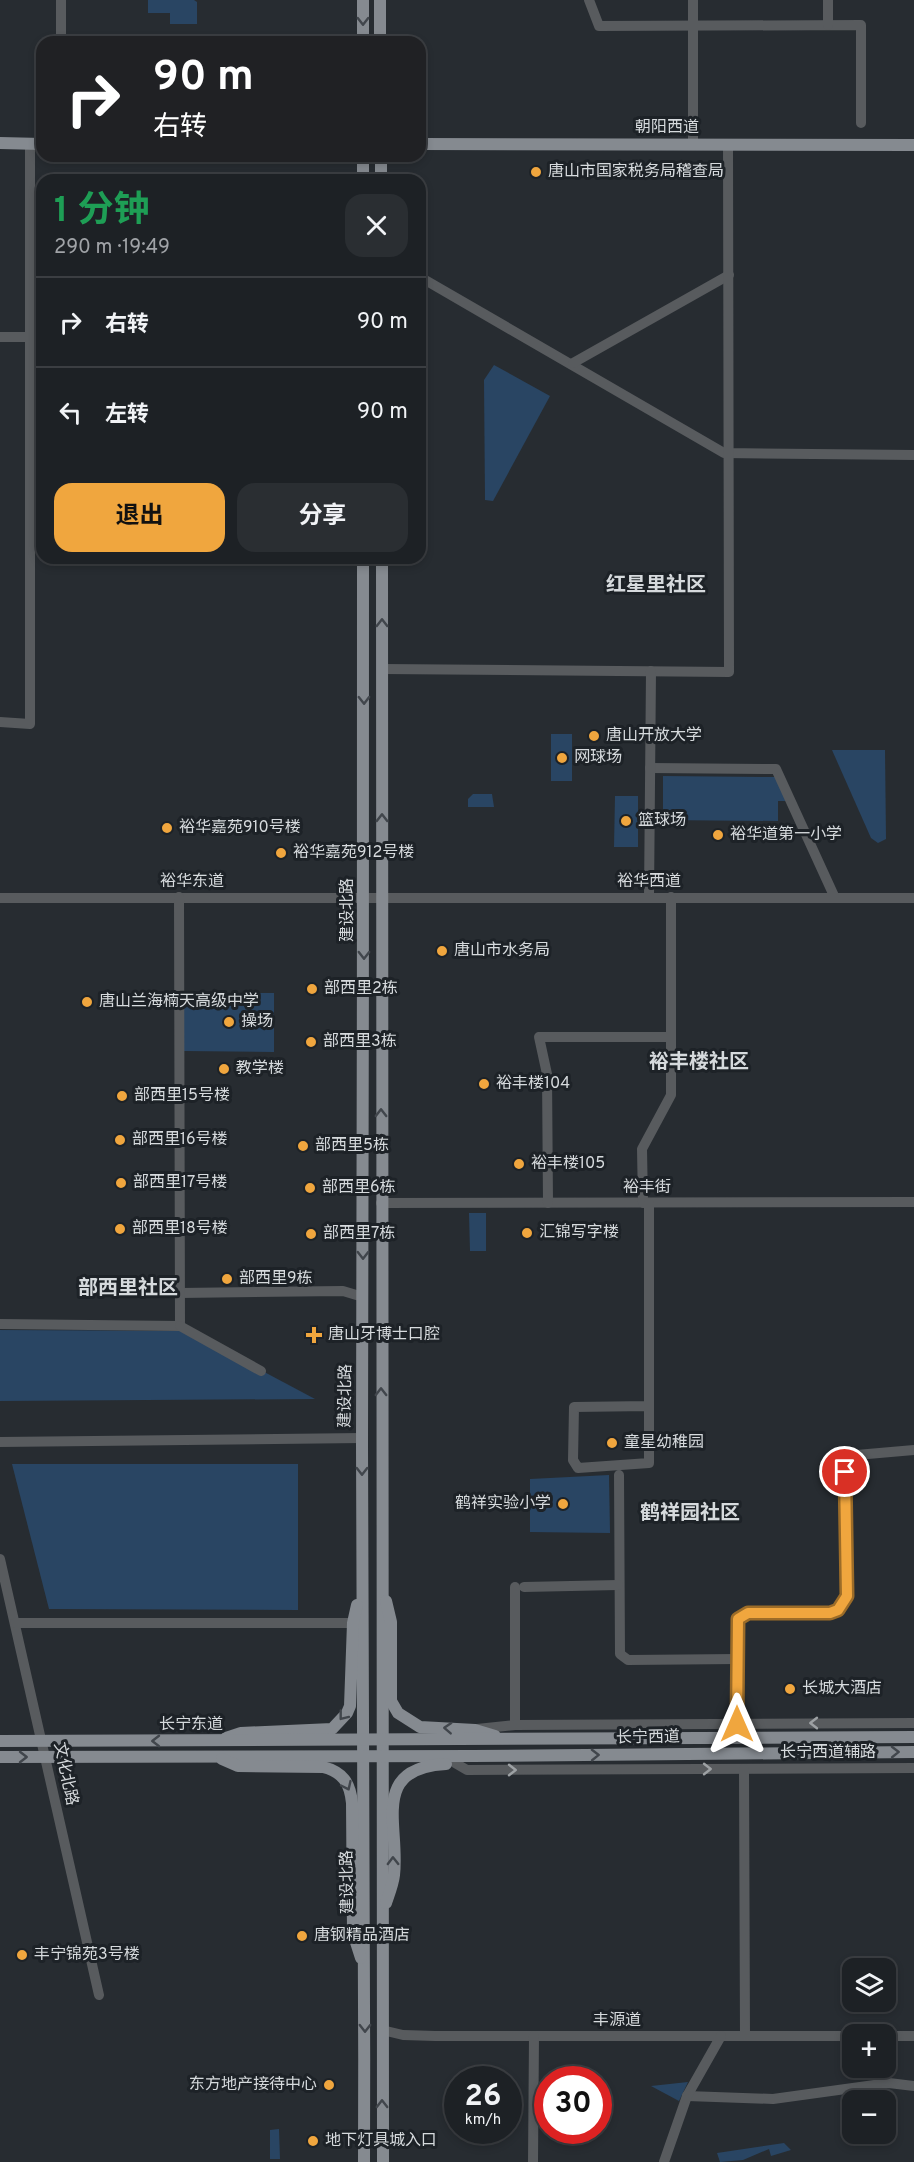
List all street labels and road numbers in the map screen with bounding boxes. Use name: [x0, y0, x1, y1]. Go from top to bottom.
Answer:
street label: 朝阳西道: [635, 118, 699, 138]
street label: 裕华东道: [160, 872, 224, 892]
street label: 裕华西道: [617, 872, 681, 892]
street label: 建设北路: [338, 878, 358, 942]
street label: 裕丰街: [623, 1178, 671, 1198]
street label: 建设北路: [335, 1364, 357, 1428]
street label: 长宁东道: [159, 1715, 223, 1735]
street label: 长宁西道: [616, 1727, 680, 1749]
street label: 文化北路: [49, 1741, 81, 1807]
street label: 长宁西道辅路: [780, 1743, 876, 1763]
street label: 建设北路: [337, 1850, 359, 1914]
street label: 丰源道: [593, 2011, 641, 2031]

